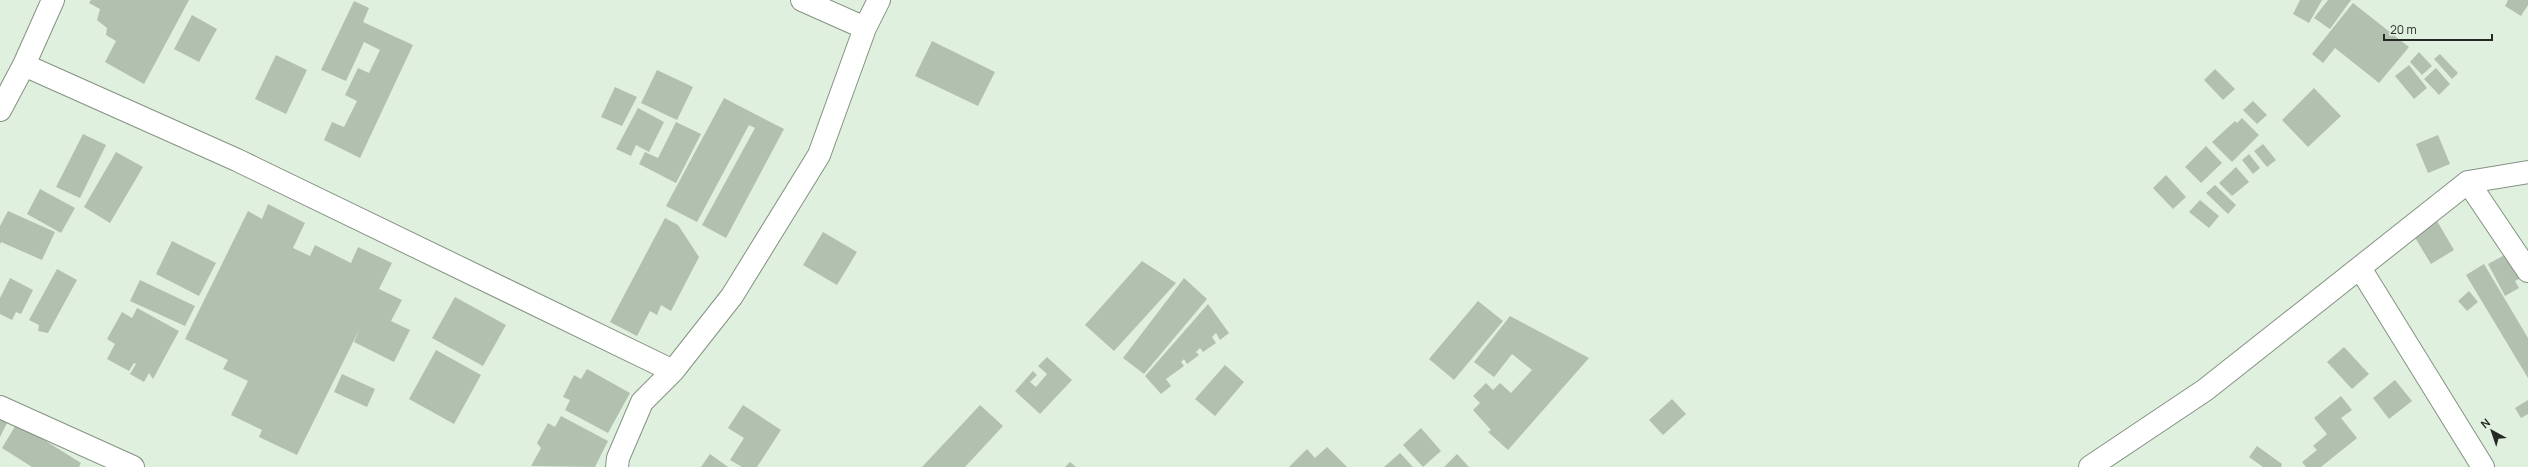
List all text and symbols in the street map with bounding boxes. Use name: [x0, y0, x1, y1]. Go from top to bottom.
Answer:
scale bar: [2384, 16, 2492, 42]
text: 20 m: [2390, 21, 2417, 38]
north arrow: [2472, 411, 2512, 451]
text: N: [2477, 415, 2493, 431]

